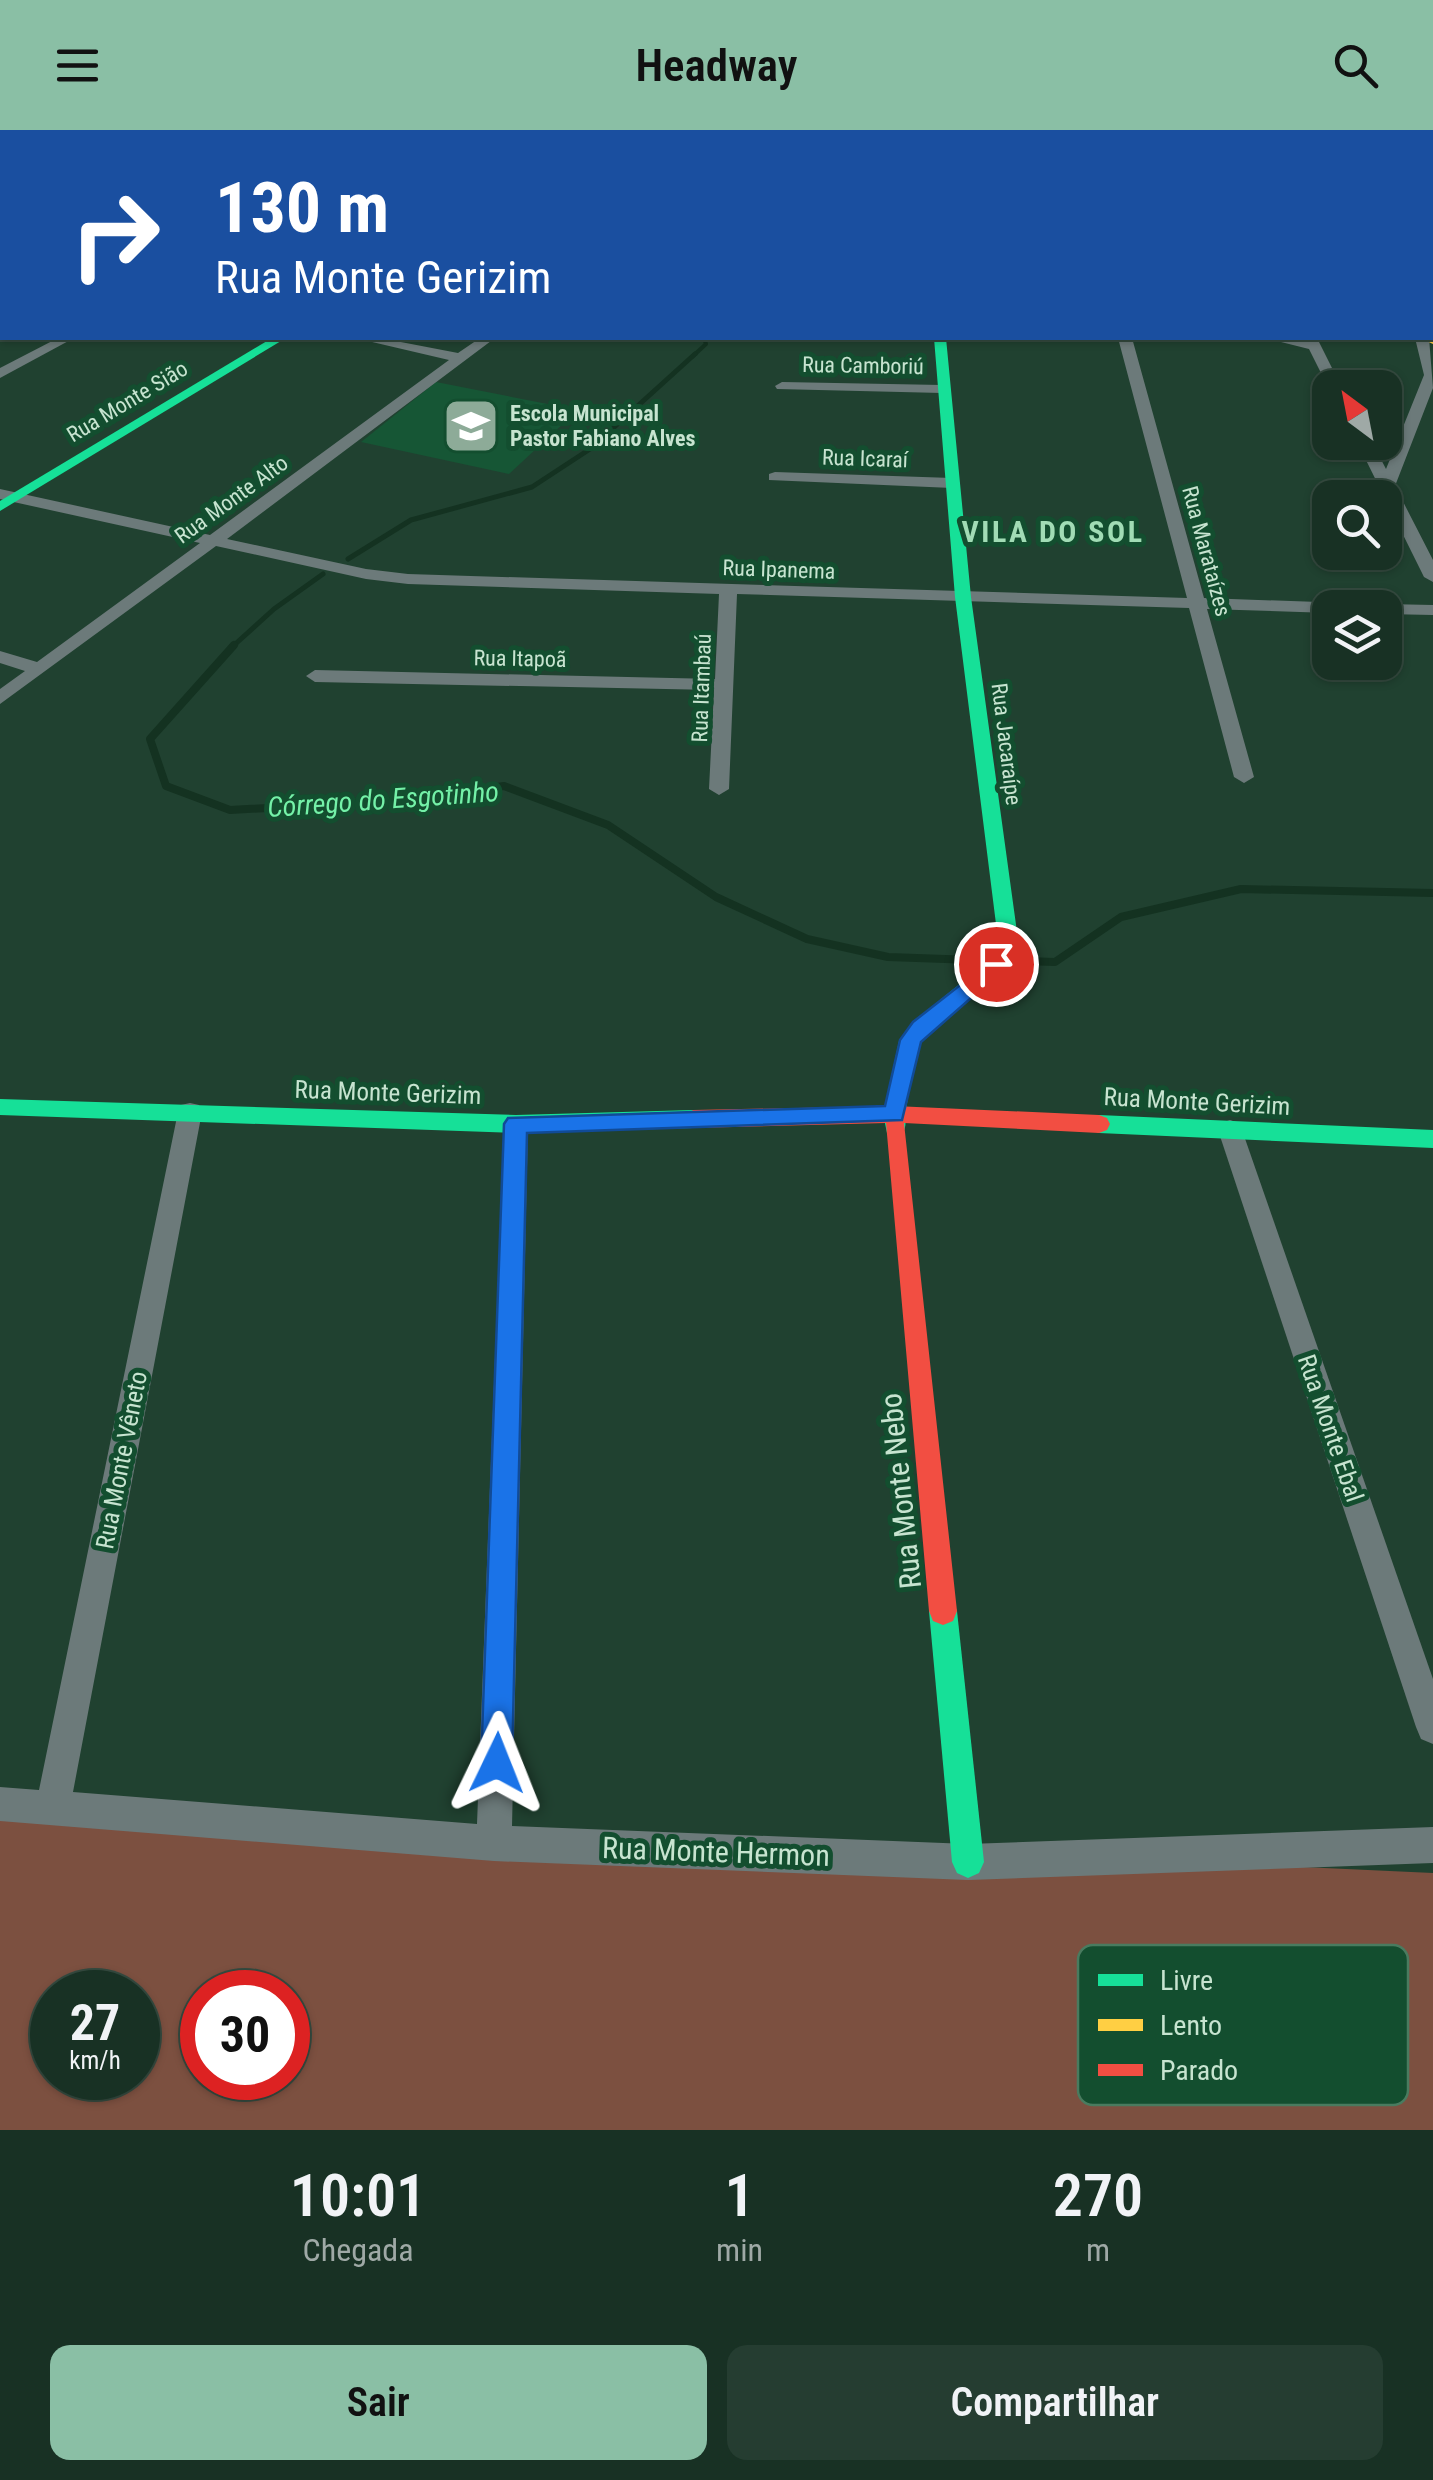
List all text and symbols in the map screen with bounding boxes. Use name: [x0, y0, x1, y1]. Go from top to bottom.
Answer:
icon: menu: [50, 38, 105, 93]
icon: search: [1328, 38, 1383, 93]
text: Headway: [635, 39, 798, 92]
text: 130 m: [215, 167, 389, 249]
icon: right: [50, 170, 180, 300]
text: Rua Monte Gerizim: [215, 251, 551, 304]
street label: Rua Camboriú: [802, 352, 924, 379]
street label: Rua Monte Sião: [62, 356, 192, 447]
north arrow: [1312, 370, 1402, 460]
map controls: [1312, 370, 1402, 680]
school or university icon: Escola Municipal Pastor Fabiano Alves: [441, 396, 501, 456]
place label: Escola Municipal Pastor Fabiano Alves: [510, 401, 696, 451]
street label: Rua Icaraí: [822, 445, 909, 473]
street label: Rua Monte Alto: [170, 450, 293, 549]
button: search: [1312, 480, 1402, 570]
street label: Rua Marataízes: [1177, 483, 1236, 619]
district label: VILA DO SOL: [961, 514, 1145, 549]
street label: Rua Ipanema: [722, 555, 836, 584]
button: layers: [1312, 590, 1402, 680]
street label: Rua Itambaú: [687, 633, 716, 743]
street label: Rua Itapoã: [473, 645, 567, 672]
street label: Rua Jacaraípe: [987, 682, 1026, 807]
water label: Córrego do Esgotinho: [266, 775, 500, 824]
pin: [954, 922, 1039, 1007]
icon: arrive: [969, 937, 1024, 992]
street label: Rua Monte Gerizim: [294, 1075, 482, 1110]
street label: Rua Monte Gerizim: [1103, 1082, 1291, 1121]
street label: Rua Monte Ebal: [1292, 1351, 1369, 1506]
street label: Rua Monte Vêneto: [90, 1369, 153, 1551]
street label: Rua Monte Nebo: [873, 1392, 928, 1590]
position arrow: [445, 1711, 549, 1815]
street label: Rua Monte Hermon: [602, 1830, 830, 1873]
legend: [1078, 1945, 1408, 2105]
text: Livre: [1160, 1964, 1213, 1997]
speed limit sign: 30: [180, 1970, 310, 2100]
text: 27: [70, 1994, 120, 2052]
text: Lento: [1160, 2009, 1222, 2042]
text: km/h: [69, 2046, 121, 2075]
text: Parado: [1160, 2054, 1238, 2087]
text: 10:01: [290, 2160, 426, 2231]
text: 1: [724, 2160, 755, 2231]
text: 270: [1053, 2160, 1143, 2231]
text: Chegada: [303, 2231, 413, 2269]
text: min: [716, 2231, 763, 2269]
text: m: [1086, 2231, 1110, 2269]
button: Sair: [50, 2345, 707, 2460]
button: Compartilhar: [727, 2345, 1383, 2460]

